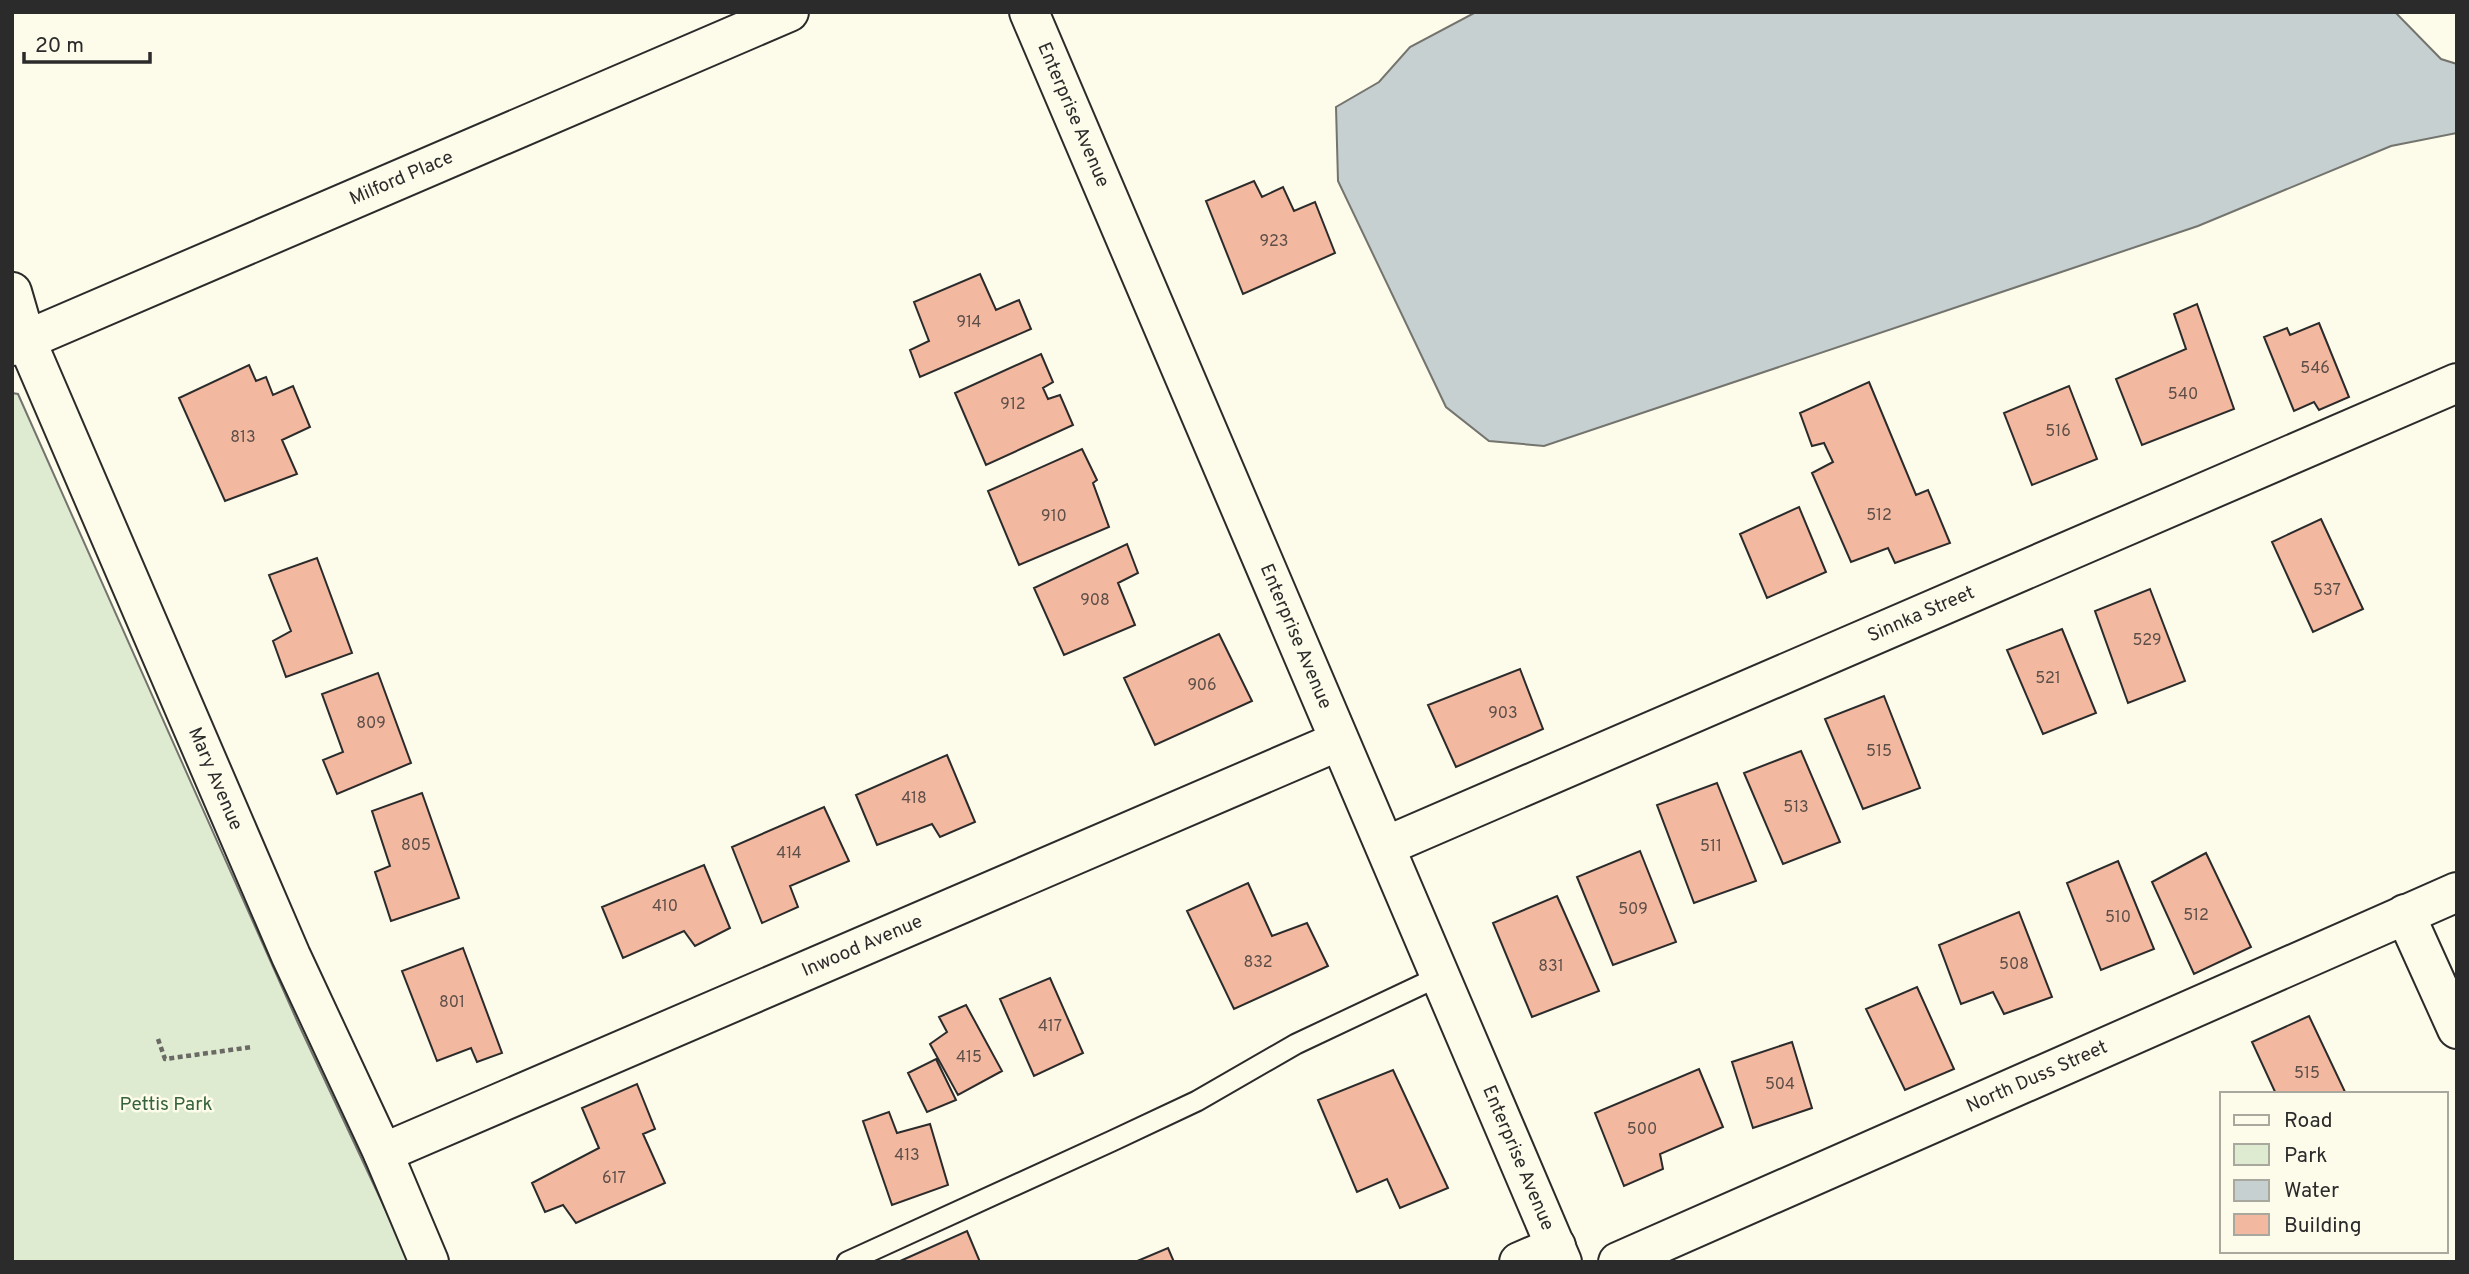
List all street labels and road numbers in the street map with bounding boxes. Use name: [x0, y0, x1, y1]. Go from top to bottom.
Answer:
street label: Enterprise Avenue: [1031, 39, 1114, 191]
street label: Milford Place: [346, 146, 457, 211]
street label: Enterprise Avenue: [1254, 560, 1337, 713]
street label: Sinnka Street: [1864, 581, 1978, 648]
street label: Mary Avenue: [182, 724, 248, 834]
street label: Inwood Avenue: [798, 910, 926, 983]
street label: North Duss Street: [1963, 1036, 2111, 1119]
street label: Enterprise Avenue: [1476, 1082, 1559, 1234]

